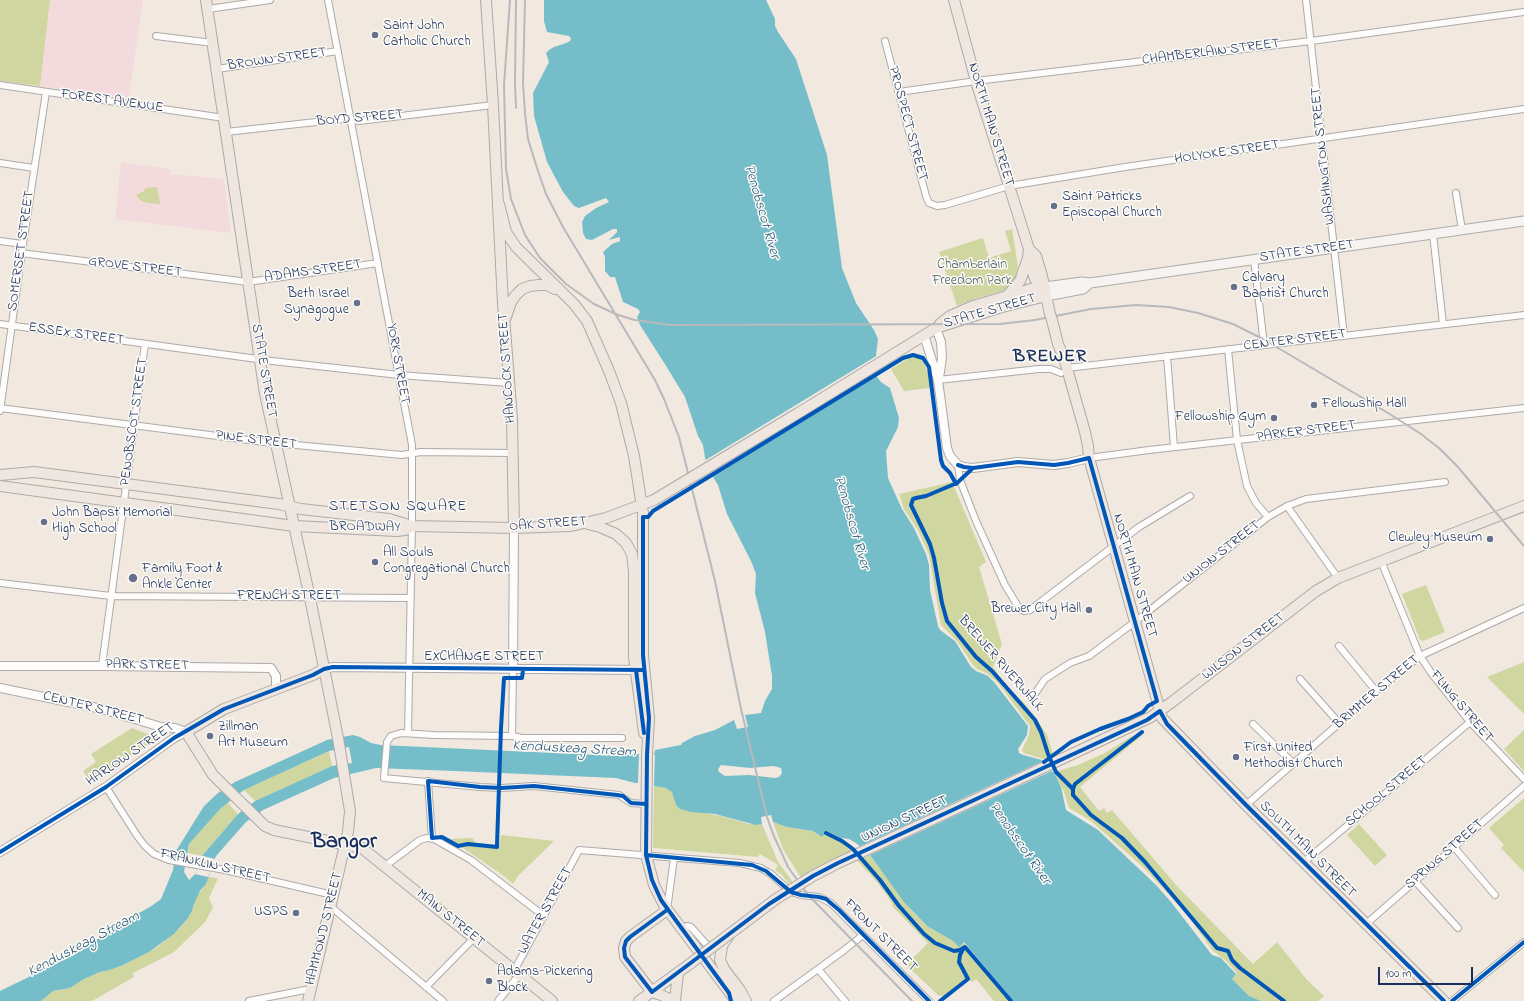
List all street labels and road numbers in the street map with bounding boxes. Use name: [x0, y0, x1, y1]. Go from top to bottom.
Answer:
street label: CHAMBERLAIN STREET: [1141, 36, 1281, 70]
street label: BROWN STREET: [226, 45, 328, 75]
street label: NORTH MAIN STREET: [963, 61, 1017, 189]
street label: PROSPECT STREET: [884, 65, 930, 183]
street label: FOREST AVENUE: [60, 86, 164, 118]
street label: WASHINGTON STREET: [1308, 86, 1340, 226]
street label: BOYD STREET: [316, 107, 404, 131]
street label: HOLYOKE STREET: [1174, 137, 1280, 169]
street label: SOMERSET STREET: [5, 190, 39, 312]
street label: STATE STREET: [1259, 237, 1355, 267]
street label: GROVE STREET: [87, 254, 183, 282]
street label: ADAMS STREET: [263, 257, 363, 287]
street label: STATE STREET: [942, 291, 1038, 333]
street label: HANCOCK STREET: [496, 312, 520, 424]
street label: ESSEX STREET: [27, 320, 125, 350]
street label: YORK STREET: [382, 322, 412, 406]
street label: STATE STREET: [246, 323, 280, 419]
street label: CENTER STREET: [1243, 326, 1347, 356]
street label: PENOBSCOT STREET: [118, 357, 152, 487]
street label: PARKER STREET: [1255, 418, 1357, 446]
street label: PINE STREET: [214, 428, 298, 454]
street label: NORTH MAIN STREET: [1108, 512, 1160, 640]
street label: OAK STREET: [509, 514, 587, 536]
street label: UNION STREET: [1180, 518, 1264, 588]
street label: BROADWAY: [329, 519, 401, 537]
street label: FRENCH STREET: [237, 589, 341, 605]
street label: WILSON STREET: [1199, 610, 1289, 684]
street label: BREWER RIVERWALK: [954, 613, 1046, 715]
street label: EXCHANGE STREET: [424, 650, 544, 666]
street label: BRIMMER STREET: [1331, 652, 1423, 734]
street label: PARK STREET: [105, 657, 189, 675]
street label: FLING STREET: [1426, 668, 1496, 746]
street label: CENTER STREET: [41, 688, 145, 730]
street label: HARLOW STREET: [84, 719, 178, 791]
street label: SCHOOL STREET: [1343, 753, 1431, 831]
street label: UNION STREET: [859, 793, 951, 847]
street label: SOUTH MAIN STREET: [1255, 798, 1359, 902]
street label: SPRING STREET: [1402, 816, 1488, 894]
street label: FRANKLIN STREET: [158, 846, 272, 888]
street label: WATER STREET: [515, 865, 577, 957]
street label: HAMMOND STREET: [303, 871, 347, 987]
street label: MAIN STREET: [412, 886, 488, 952]
street label: FRONT STREET: [840, 896, 920, 976]

